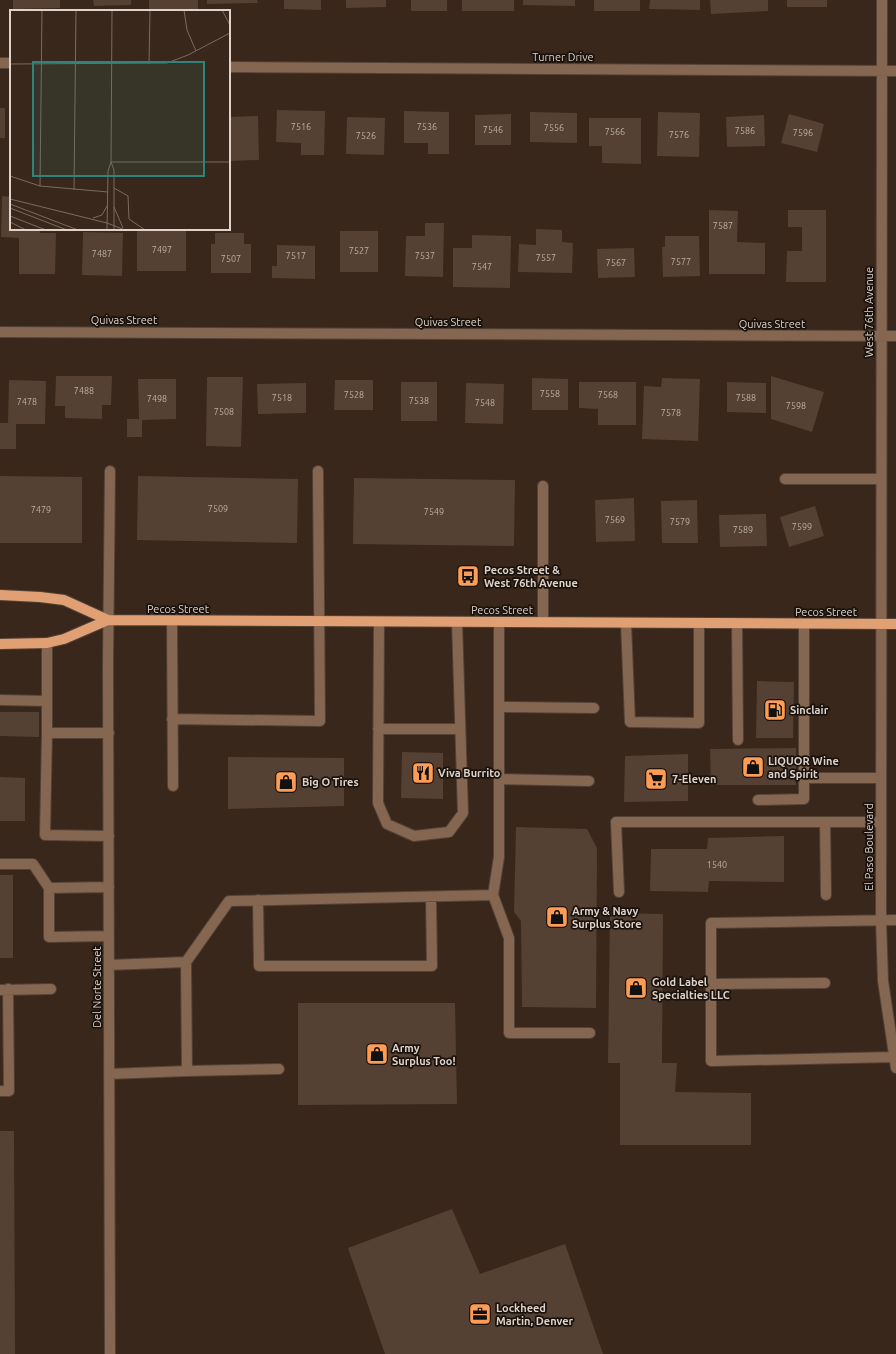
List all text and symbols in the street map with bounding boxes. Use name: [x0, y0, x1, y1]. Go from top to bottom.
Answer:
inset map: [10, 10, 230, 230]
street label: Turner Drive: [532, 51, 594, 63]
house number: 7516: [291, 122, 311, 132]
house number: 7536: [417, 122, 437, 132]
house number: 7556: [544, 123, 564, 133]
house number: 7546: [483, 125, 503, 135]
house number: 7586: [735, 126, 755, 136]
house number: 7566: [605, 127, 625, 137]
house number: 7596: [793, 128, 813, 138]
house number: 7576: [669, 130, 689, 140]
house number: 7526: [356, 131, 376, 141]
house number: 7587: [713, 221, 733, 231]
house number: 7497: [152, 245, 172, 255]
house number: 7527: [349, 246, 369, 256]
house number: 7487: [92, 249, 112, 259]
house number: 7517: [286, 251, 306, 261]
house number: 7537: [415, 251, 435, 261]
house number: 7557: [536, 253, 556, 263]
house number: 7507: [221, 254, 241, 264]
house number: 7577: [671, 257, 691, 267]
house number: 7567: [606, 258, 626, 268]
house number: 7547: [472, 262, 492, 272]
street label: West 76th Avenue: [863, 267, 875, 357]
street label: Quivas Street: [91, 314, 158, 326]
street label: Quivas Street: [415, 316, 482, 328]
street label: Quivas Street: [739, 318, 806, 330]
house number: 7488: [74, 386, 94, 396]
house number: 7558: [540, 389, 560, 399]
house number: 7528: [344, 390, 364, 400]
house number: 7568: [598, 390, 618, 400]
house number: 7518: [272, 393, 292, 403]
house number: 7588: [736, 393, 756, 403]
house number: 7498: [147, 394, 167, 404]
house number: 7538: [409, 396, 429, 406]
house number: 7478: [17, 397, 37, 407]
house number: 7548: [475, 398, 495, 408]
house number: 7598: [786, 401, 806, 411]
house number: 7508: [214, 407, 234, 417]
house number: 7578: [661, 408, 681, 418]
house number: 7509: [208, 504, 228, 514]
house number: 7479: [31, 505, 51, 515]
house number: 7549: [424, 507, 444, 517]
house number: 7569: [605, 515, 625, 525]
house number: 7579: [670, 517, 690, 527]
house number: 7599: [792, 522, 812, 532]
house number: 7589: [733, 525, 753, 535]
bus stop icon: Pecos Street & West 76th Avenue: [455, 563, 481, 589]
place label: Pecos Street & West 76th Avenue: [484, 564, 578, 589]
street label: Pecos Street: [147, 603, 210, 615]
street label: Pecos Street: [471, 604, 534, 616]
street label: Pecos Street: [795, 606, 858, 618]
fuel station icon: Sinclair: [762, 697, 788, 723]
place label: Sinclair: [790, 704, 829, 716]
shop icon: LIQUOR Wine and Spirit: [740, 754, 766, 780]
place label: LIQUOR Wine and Spirit: [768, 755, 839, 780]
restaurant icon: Viva Burrito: [410, 760, 436, 786]
supermarket icon: 7-Eleven: [643, 766, 669, 792]
place label: Viva Burrito: [438, 767, 501, 779]
shop icon: Big O Tires: [273, 769, 299, 795]
place label: 7-Eleven: [672, 773, 717, 785]
place label: Big O Tires: [302, 776, 359, 788]
street label: El Paso Boulevard: [863, 803, 875, 891]
house number: 1540: [707, 860, 727, 870]
shop icon: Army & Navy Surplus Store: [544, 904, 570, 930]
place label: Army & Navy Surplus Store: [572, 905, 642, 930]
street label: Del Norte Street: [91, 946, 103, 1028]
shop icon: Gold Label Specialties LLC: [623, 975, 649, 1001]
place label: Gold Label Specialties LLC: [652, 976, 730, 1001]
shop icon: Army Surplus Too!: [364, 1041, 390, 1067]
place label: Army Surplus Too!: [392, 1042, 456, 1067]
office icon: Lockheed Martin, Denver: [467, 1301, 493, 1327]
place label: Lockheed Martin, Denver: [496, 1302, 574, 1327]

